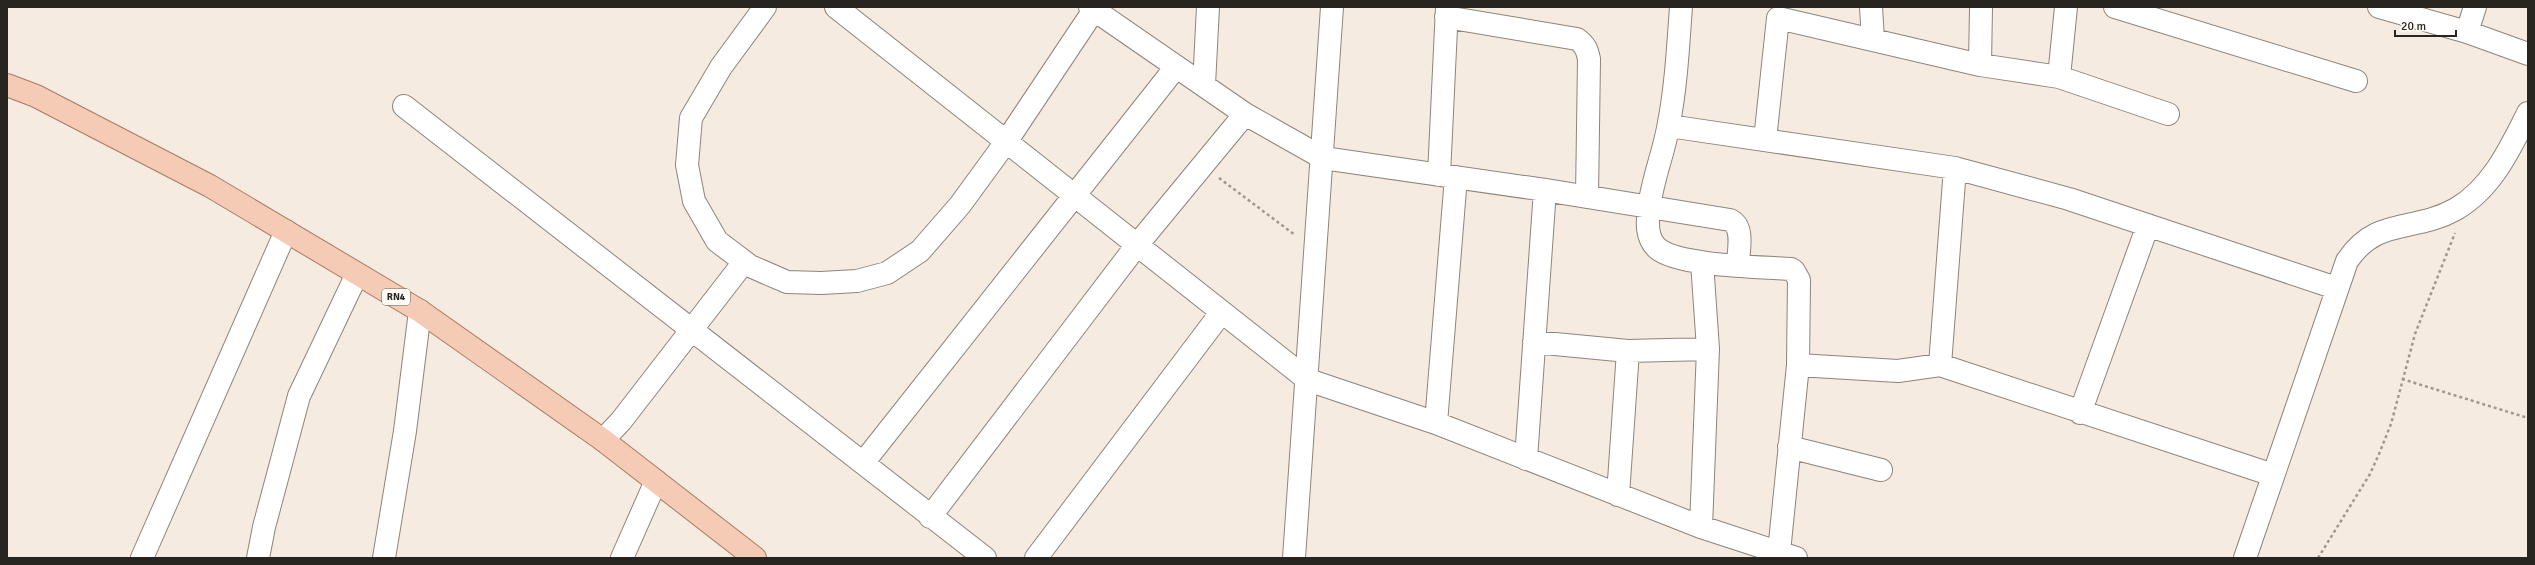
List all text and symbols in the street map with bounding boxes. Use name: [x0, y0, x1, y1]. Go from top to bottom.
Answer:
scale bar: [2395, 12, 2456, 38]
text: 20 m: [2401, 19, 2426, 34]
road number: RN4: [382, 289, 410, 305]

